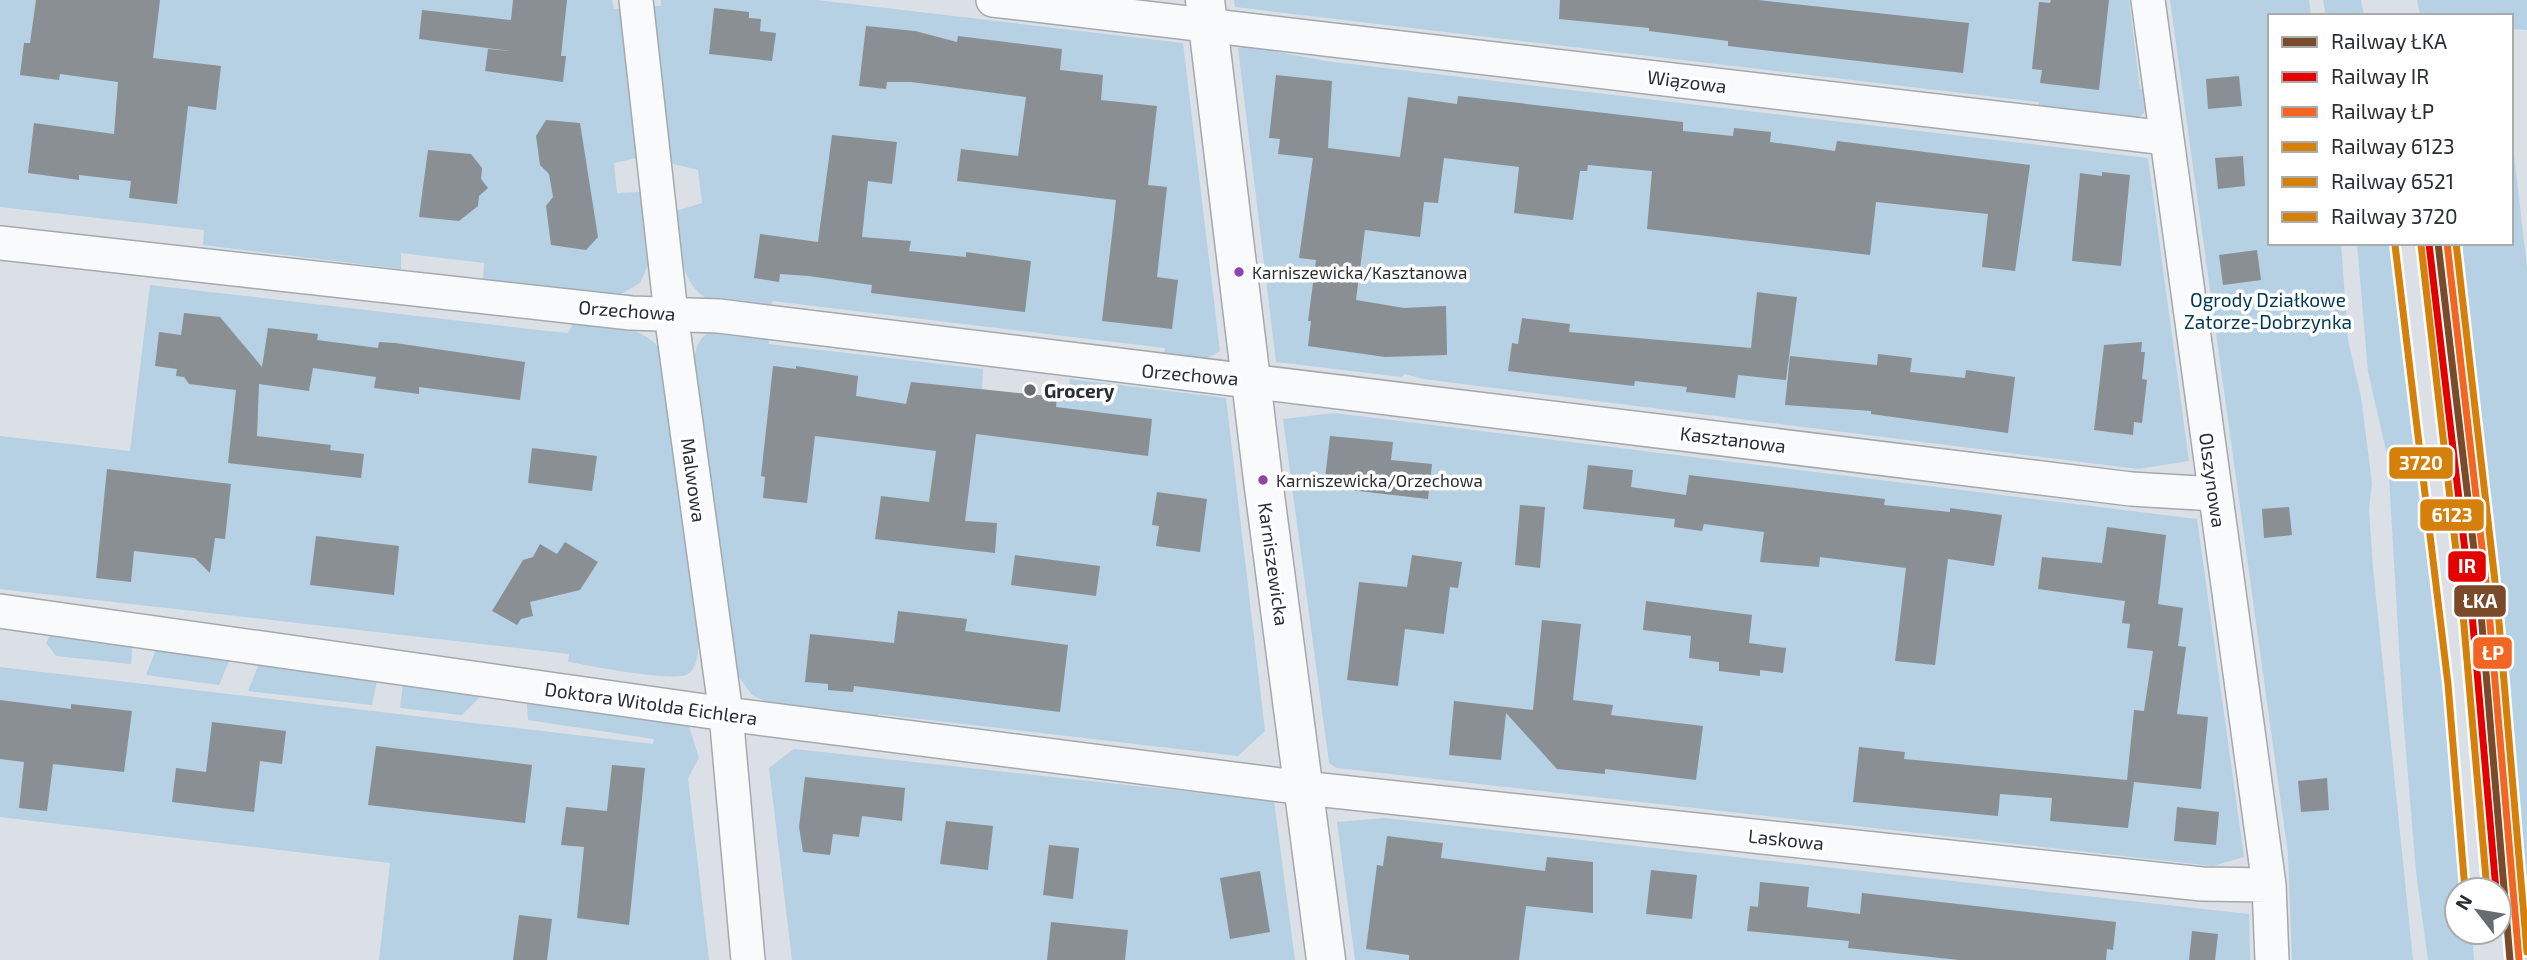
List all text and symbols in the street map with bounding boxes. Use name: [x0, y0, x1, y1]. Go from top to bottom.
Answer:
legend: [2268, 14, 2513, 245]
text: Railway ŁKA: [2331, 28, 2447, 53]
text: Railway IR: [2331, 63, 2429, 88]
street label: Wiązowa: [1646, 65, 1728, 97]
text: Railway ŁP: [2331, 98, 2434, 123]
text: Railway 6123: [2331, 133, 2455, 158]
text: Railway 6521: [2331, 168, 2454, 193]
text: Railway 3720: [2331, 203, 2458, 228]
place label: Karniszewicka/Kasztanowa: [1252, 262, 1467, 282]
marker: Karniszewicka/Kasztanowa: [1232, 265, 1246, 279]
park label: Ogrody Działkowe Zatorze-Dobrzynka: [2184, 288, 2352, 333]
street label: Orzechowa: [578, 295, 676, 325]
street label: Orzechowa: [1141, 358, 1239, 390]
place label: Grocery: [1044, 379, 1115, 403]
marker: Grocery: [1022, 382, 1038, 398]
street label: Kasztanowa: [1679, 421, 1787, 457]
street label: Olszynowa: [2195, 431, 2231, 529]
street label: Malwowa: [677, 436, 711, 524]
line badge: 3720: [2388, 446, 2454, 480]
text: 3720: [2399, 451, 2443, 474]
place label: Karniszewicka/Orzechowa: [1276, 470, 1483, 490]
marker: Karniszewicka/Orzechowa: [1256, 473, 1270, 487]
line badge: 6123: [2419, 498, 2485, 532]
street label: Karniszewicka: [1254, 501, 1294, 627]
text: 6123: [2431, 503, 2473, 526]
line badge: IR: [2447, 550, 2487, 583]
text: IR: [2458, 554, 2476, 577]
line badge: ŁKA: [2453, 584, 2507, 618]
text: ŁKA: [2463, 589, 2498, 612]
line badge: ŁP: [2472, 636, 2513, 670]
text: ŁP: [2482, 641, 2504, 664]
street label: Doktora Witolda Eichlera: [543, 677, 759, 729]
street label: Laskowa: [1747, 824, 1825, 854]
north arrow: [2443, 876, 2513, 946]
text: N: [2450, 890, 2476, 914]

